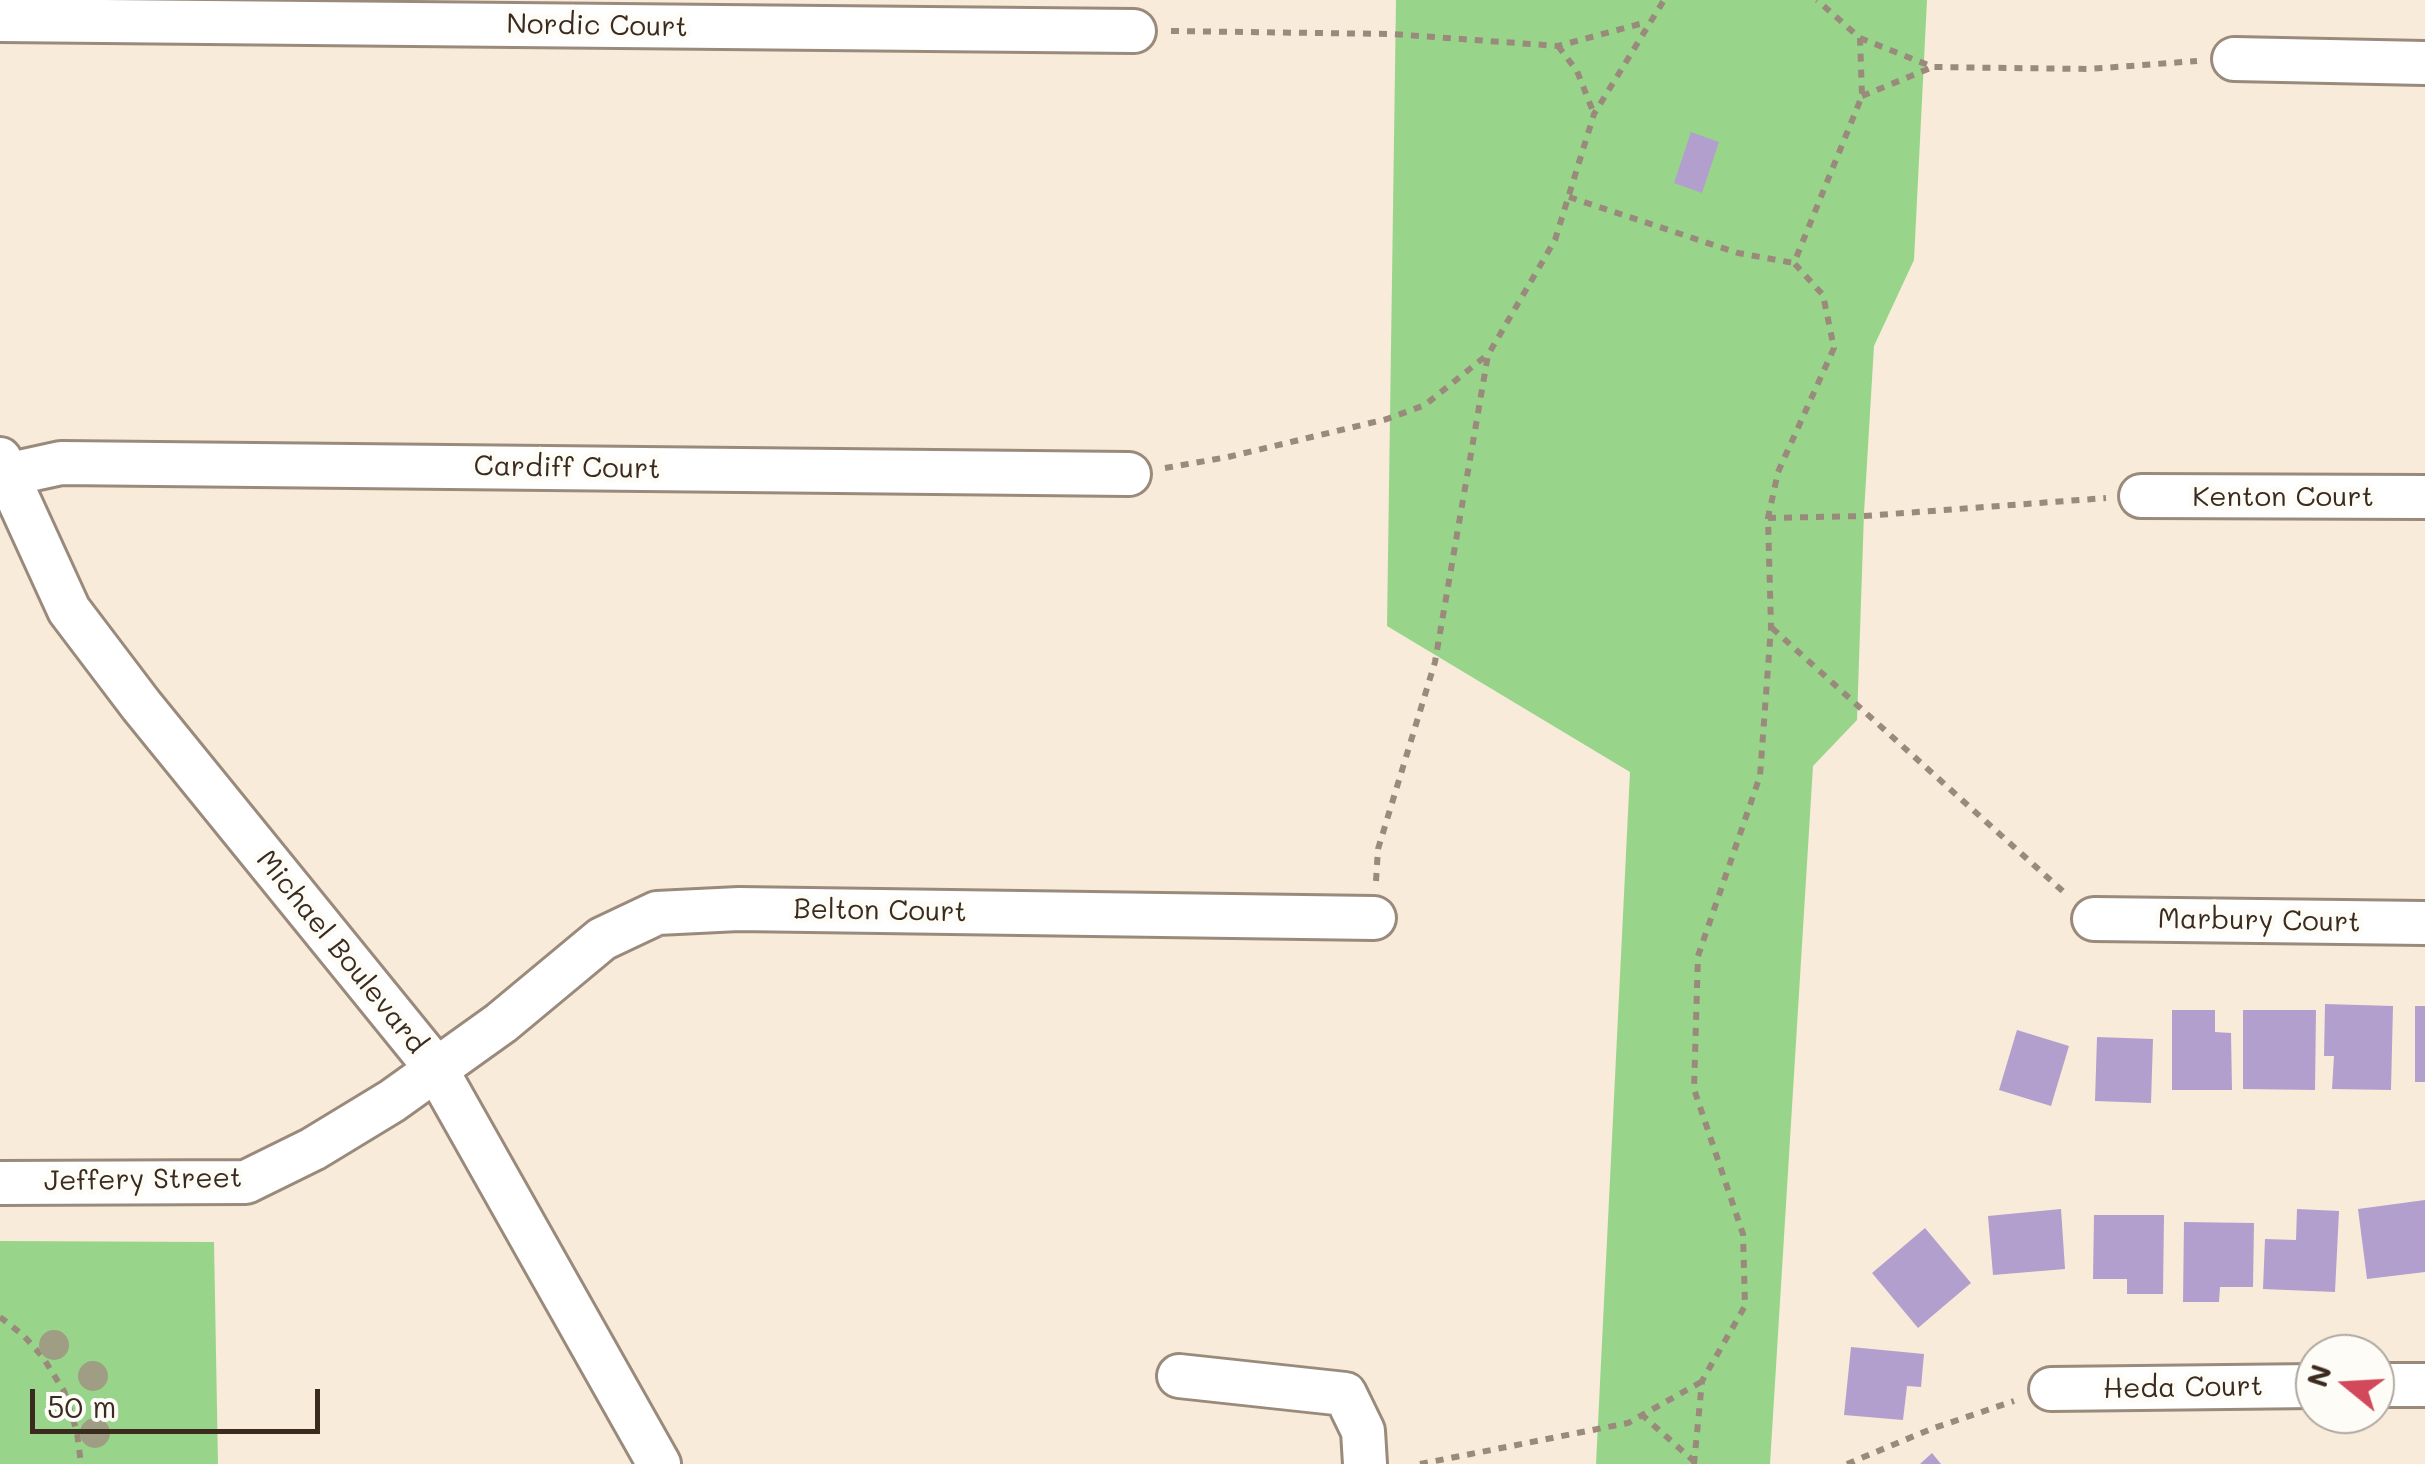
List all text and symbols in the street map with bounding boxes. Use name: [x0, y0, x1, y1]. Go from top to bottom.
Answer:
street label: Nordic Court: [506, 8, 688, 44]
street label: Cardiff Court: [473, 450, 661, 486]
street label: Kenton Court: [2192, 480, 2374, 514]
street label: Michael Boulevard: [249, 844, 433, 1060]
street label: Belton Court: [793, 893, 967, 929]
street label: Marbury Court: [2157, 902, 2361, 940]
street label: Jeffery Street: [43, 1161, 243, 1199]
north arrow: [2295, 1334, 2395, 1434]
text: N: [2298, 1360, 2339, 1391]
scale bar: [35, 1369, 325, 1431]
street label: Heda Court: [2103, 1370, 2263, 1406]
text: 50 m: [47, 1386, 117, 1426]

